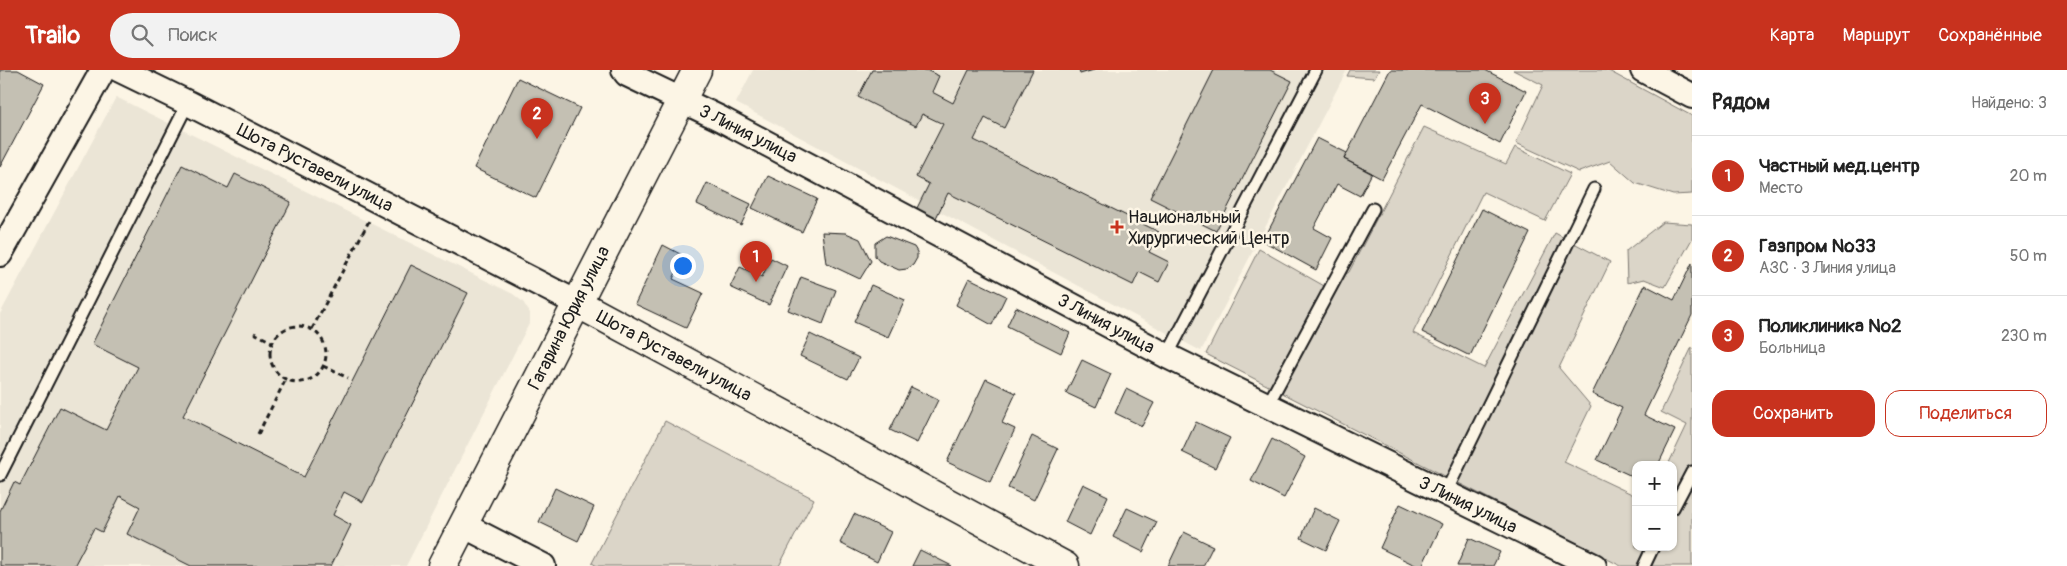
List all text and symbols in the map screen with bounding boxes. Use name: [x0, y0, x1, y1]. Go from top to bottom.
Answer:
search box: [110, 13, 460, 58]
text: Trailo: [25, 21, 80, 50]
icon: search: [128, 21, 156, 49]
text: Поиск: [168, 23, 218, 47]
text: Карта: [1770, 24, 1814, 47]
text: Маршрут: [1842, 24, 1910, 47]
text: Сохранённые: [1938, 24, 2042, 47]
pin: 3: [1469, 83, 1501, 124]
text: Рядом: [1712, 89, 1770, 116]
text: Найдено: 3: [1971, 93, 2047, 113]
pin: 2: [521, 98, 553, 139]
street label: 3 Линия улица: [695, 99, 801, 169]
street label: Шота Руставели улица: [233, 119, 397, 217]
text: Частный мед.центр: [1759, 154, 1920, 178]
text: 1: [1725, 166, 1731, 186]
text: 20 m: [2009, 166, 2047, 186]
text: Место: [1759, 178, 1803, 198]
place label: Национальный Хирургический Центр: [1128, 206, 1290, 250]
marker: Национальный Хирургический Центр: [1110, 220, 1124, 234]
text: Газпром №33: [1759, 234, 1876, 258]
pin: 1: [740, 241, 772, 282]
street label: Гагарина Юрия улица: [523, 242, 615, 394]
text: 2: [1724, 246, 1732, 266]
text: 50 m: [2010, 246, 2047, 266]
your location: [670, 253, 696, 279]
text: АЗС · 3 Линия улица: [1759, 258, 1896, 278]
street label: 3 Линия улица: [1053, 289, 1159, 359]
street label: Шота Руставели улица: [592, 305, 756, 407]
text: Поликлиника №2: [1759, 314, 1902, 338]
text: 3: [1724, 326, 1732, 346]
text: 230 m: [2001, 326, 2047, 346]
text: Больница: [1759, 338, 1826, 358]
button: Сохранить: [1712, 390, 1875, 437]
button: Поделиться: [1885, 390, 2047, 437]
map controls: [1632, 461, 1677, 551]
button: +: [1632, 461, 1677, 506]
street label: 3 Линия улица: [1415, 471, 1521, 539]
button: −: [1632, 506, 1677, 551]

